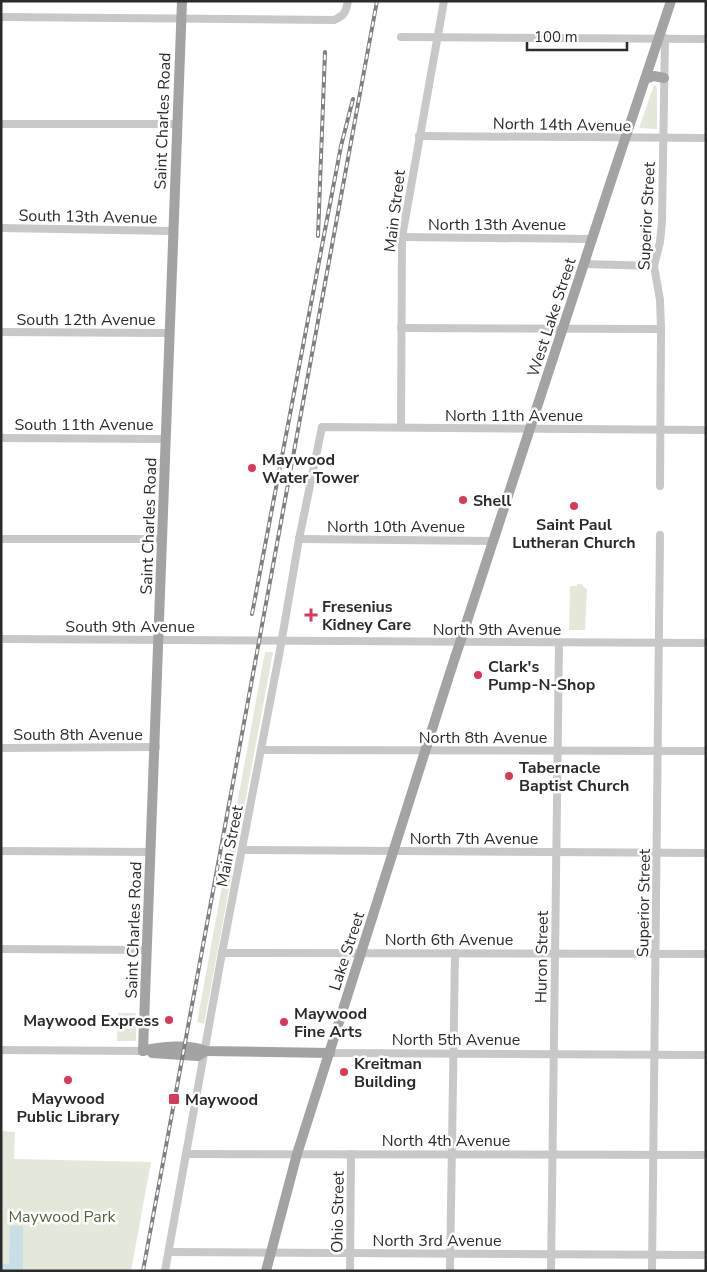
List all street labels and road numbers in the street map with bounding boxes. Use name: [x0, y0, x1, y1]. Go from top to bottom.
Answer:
street label: Saint Charles Road: [150, 52, 176, 190]
street label: North 14th Avenue: [493, 113, 631, 137]
street label: Superior Street: [633, 161, 661, 271]
street label: Main Street: [379, 168, 411, 254]
street label: South 13th Avenue: [18, 205, 158, 229]
street label: North 13th Avenue: [428, 214, 566, 236]
street label: West Lake Street: [522, 255, 582, 380]
street label: South 12th Avenue: [17, 309, 155, 331]
street label: North 11th Avenue: [445, 405, 583, 427]
street label: South 11th Avenue: [15, 414, 153, 436]
street label: Saint Charles Road: [136, 457, 162, 595]
street label: North 10th Avenue: [327, 516, 465, 538]
street label: South 9th Avenue: [65, 616, 195, 638]
street label: North 9th Avenue: [433, 619, 561, 641]
street label: South 8th Avenue: [13, 724, 143, 746]
street label: North 8th Avenue: [419, 727, 547, 749]
street label: Main Street: [211, 803, 249, 889]
street label: North 7th Avenue: [410, 828, 538, 850]
street label: Superior Street: [632, 848, 656, 957]
street label: Saint Charles Road: [121, 861, 147, 999]
street label: Lake Street: [324, 909, 370, 993]
street label: Huron Street: [530, 910, 554, 1003]
street label: North 6th Avenue: [385, 929, 513, 951]
street label: North 5th Avenue: [392, 1029, 520, 1051]
street label: North 4th Avenue: [382, 1130, 510, 1152]
street label: Ohio Street: [326, 1171, 350, 1253]
street label: North 3rd Avenue: [373, 1230, 501, 1252]

